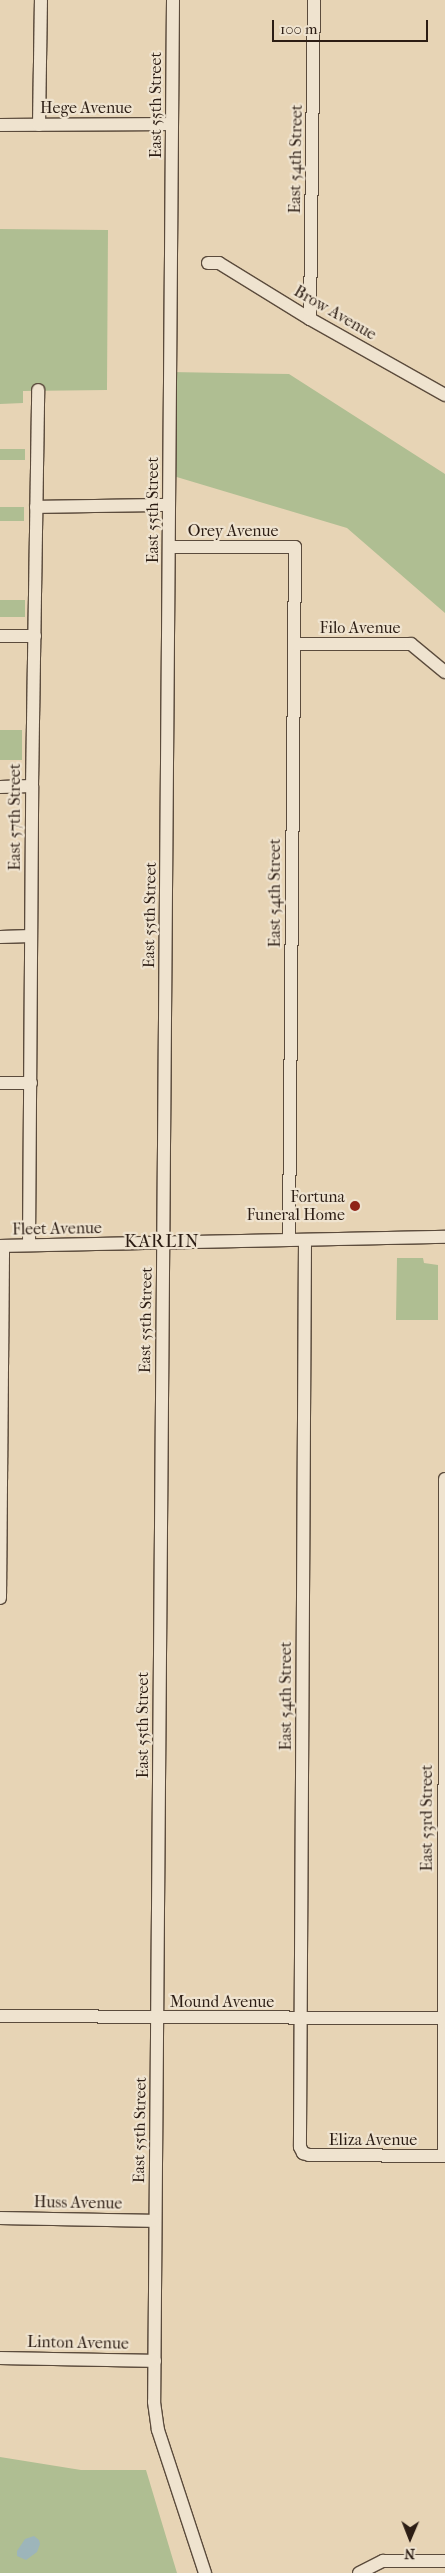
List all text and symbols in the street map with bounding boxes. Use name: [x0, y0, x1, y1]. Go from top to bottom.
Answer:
scale bar: [275, 10, 431, 42]
text: 100 m: [280, 20, 318, 38]
street label: East 55th Street: [146, 52, 166, 158]
street label: Hege Avenue: [40, 98, 132, 118]
street label: East 54th Street: [285, 104, 307, 214]
street label: Brow Avenue: [290, 282, 380, 344]
street label: East 55th Street: [143, 457, 163, 563]
street label: Orey Avenue: [188, 521, 278, 541]
street label: Filo Avenue: [320, 618, 400, 638]
street label: East 57th Street: [5, 763, 25, 871]
street label: East 54th Street: [265, 839, 285, 947]
street label: East 55th Street: [139, 862, 161, 968]
place label: Fortuna Funeral Home: [247, 1187, 345, 1225]
marker: Fortuna Funeral Home: [349, 1200, 361, 1212]
street label: Fleet Avenue: [12, 1219, 102, 1239]
district label: KARLIN: [124, 1231, 200, 1253]
street label: East 55th Street: [135, 1267, 157, 1373]
street label: East 54th Street: [276, 1642, 296, 1750]
street label: East 55th Street: [133, 1672, 153, 1778]
street label: East 53rd Street: [417, 1765, 437, 1871]
street label: Mound Avenue: [170, 1992, 274, 2012]
street label: East 55th Street: [129, 2077, 151, 2183]
street label: Eliza Avenue: [329, 2130, 417, 2150]
street label: Huss Avenue: [34, 2193, 122, 2213]
street label: Linton Avenue: [27, 2333, 129, 2353]
north arrow: [385, 2513, 435, 2563]
text: N: [404, 2545, 415, 2562]

